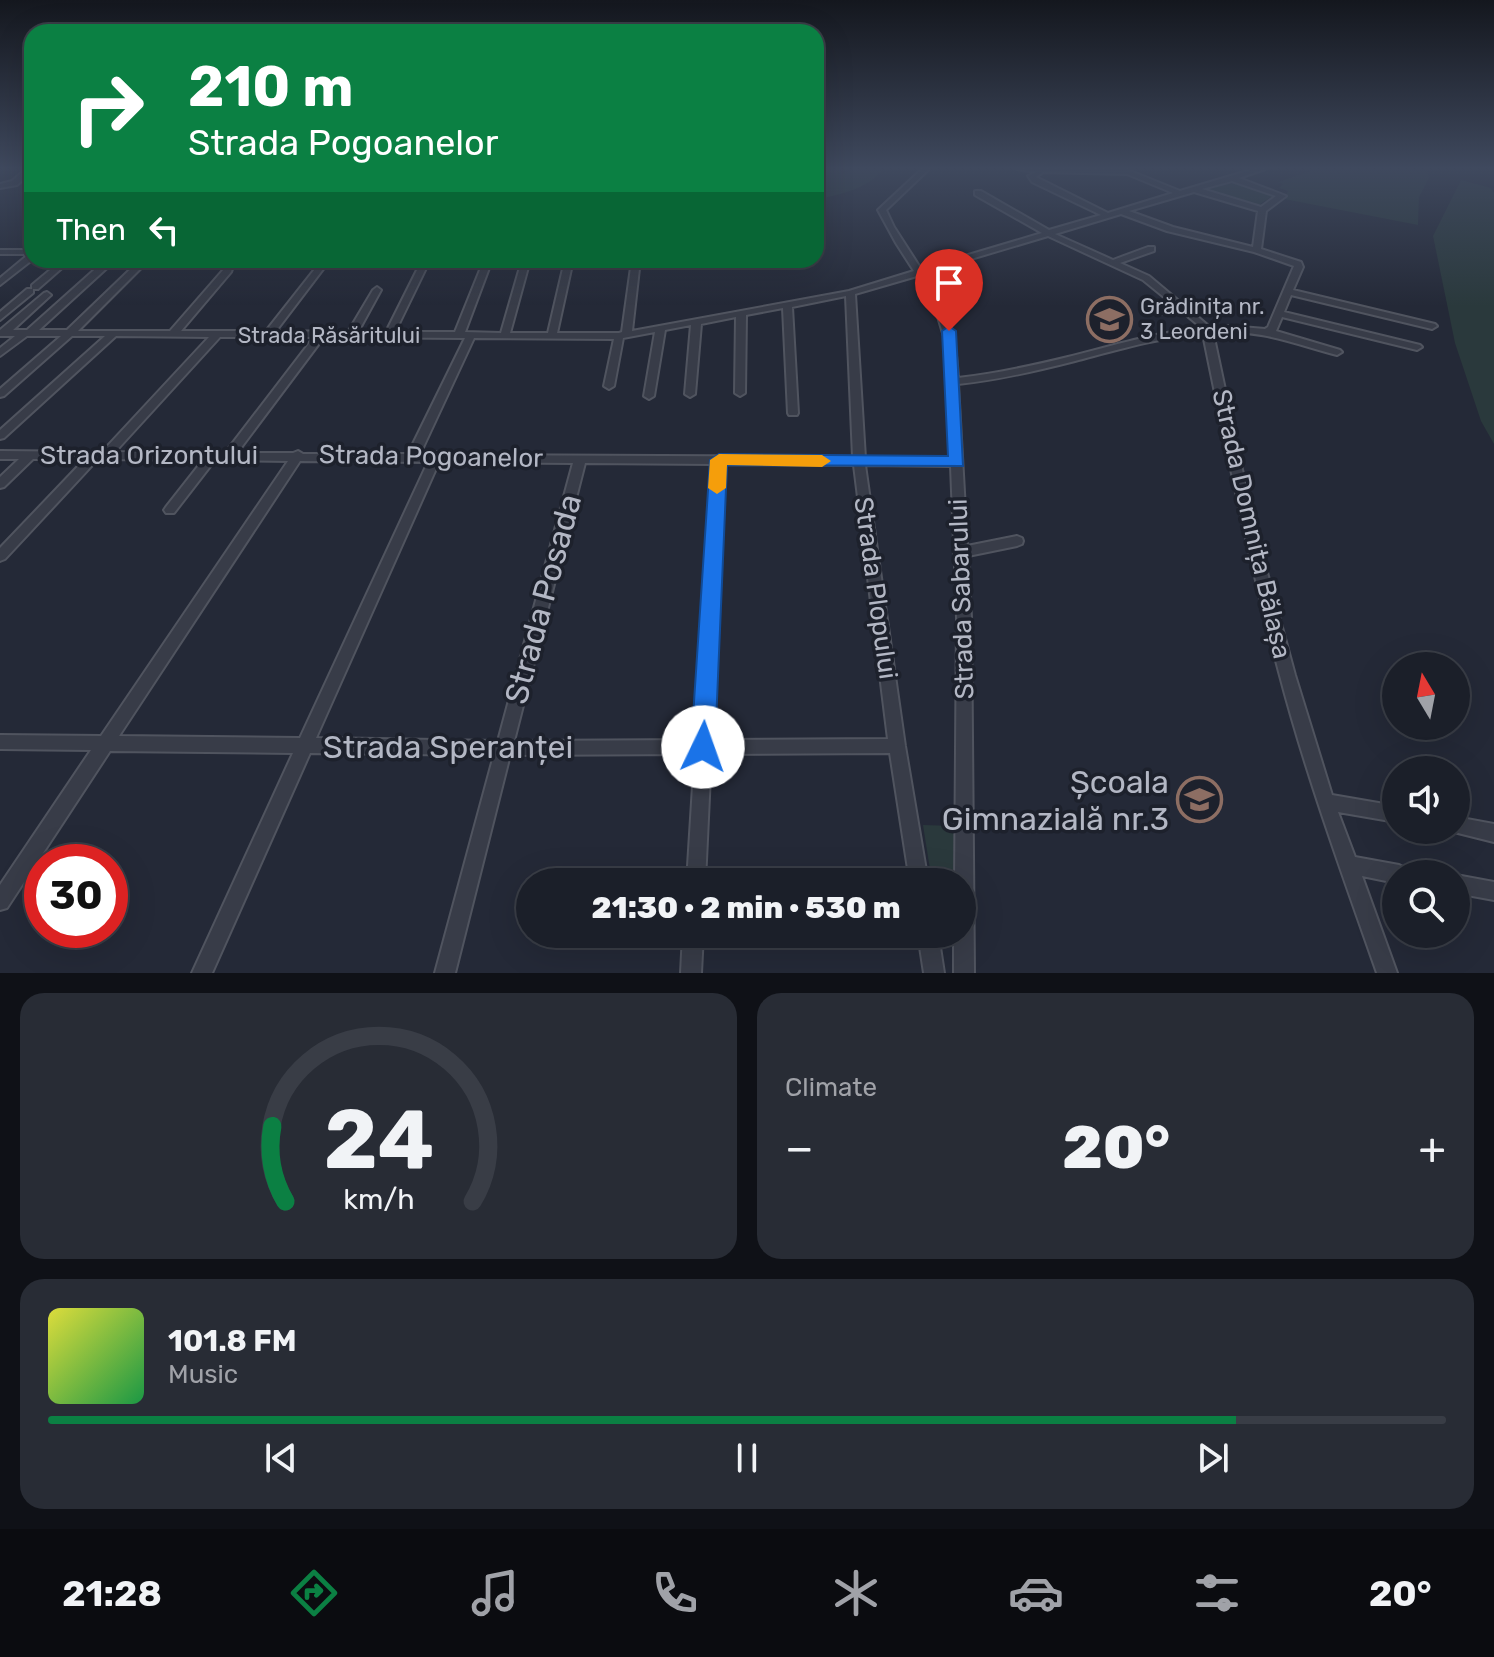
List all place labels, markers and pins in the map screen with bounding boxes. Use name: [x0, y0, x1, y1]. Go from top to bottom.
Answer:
pin: [915, 249, 983, 331]
place label: Grădinița nr. 3 Leordeni: [1140, 293, 1265, 345]
school or university icon: Grădinița nr. 3 Leordeni: [1085, 295, 1133, 343]
place label: Școala Gimnazială nr.3: [942, 763, 1169, 838]
school or university icon: Școala Gimnazială nr.3: [1176, 776, 1224, 824]

